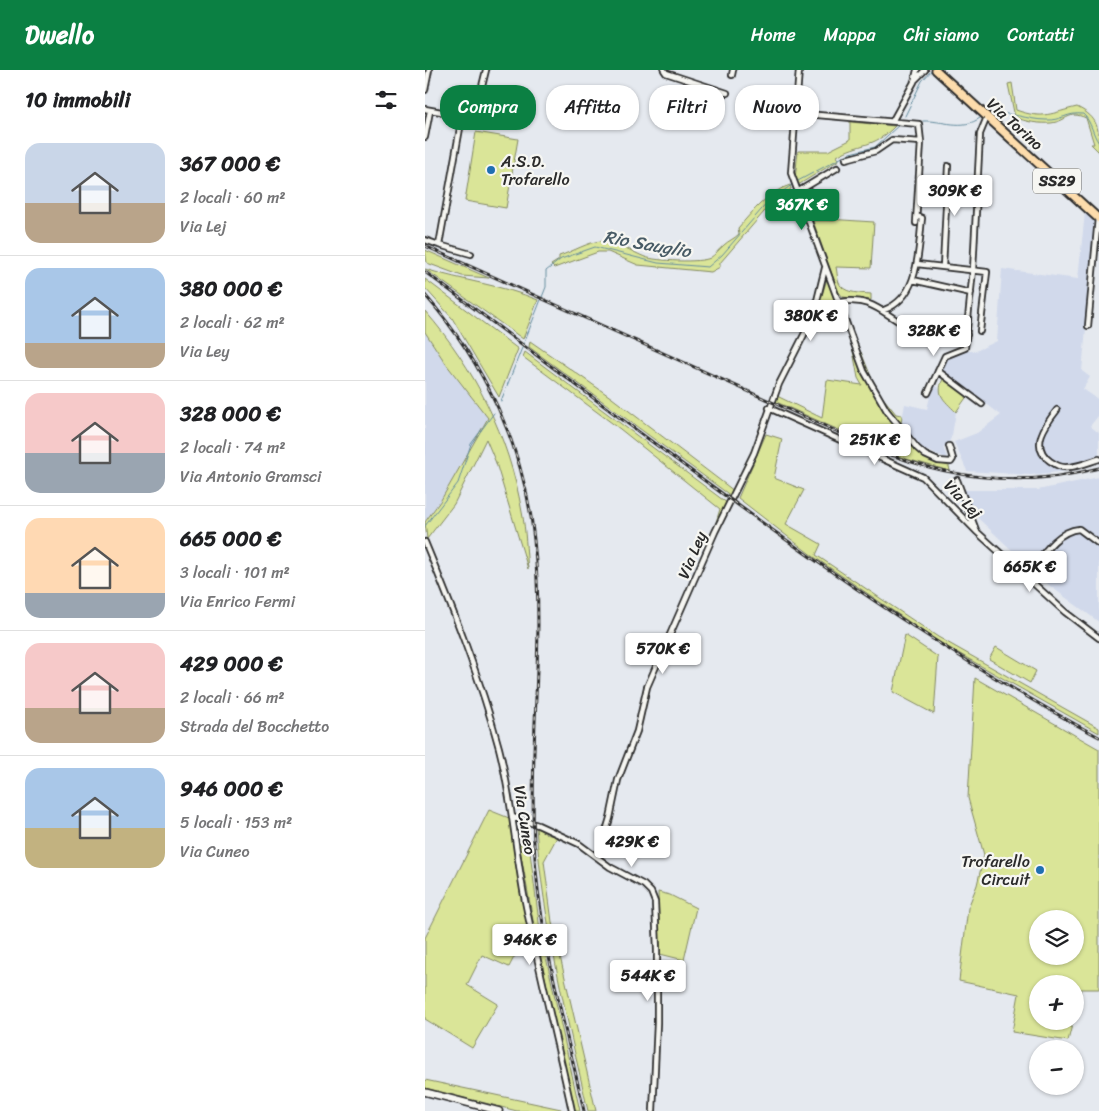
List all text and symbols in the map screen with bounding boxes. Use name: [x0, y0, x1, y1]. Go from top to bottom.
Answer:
text: Dwello: [25, 14, 94, 56]
text: Home: [751, 19, 796, 51]
text: Mappa: [824, 19, 876, 51]
text: Chi siamo: [904, 19, 979, 51]
text: Contatti: [1007, 19, 1074, 51]
text: 10 immobili: [25, 81, 130, 119]
chip: Compra: [440, 85, 536, 130]
chip: Affitta: [546, 85, 639, 130]
chip: Filtri: [649, 85, 725, 130]
chip: Nuovo: [735, 85, 819, 130]
icon: filters: [372, 86, 400, 114]
street label: Via Torino: [980, 90, 1050, 158]
text: 367 000 €: [180, 145, 280, 183]
place label: A.S.D. Trofarello: [500, 147, 570, 194]
icon: home: [65, 163, 125, 223]
marker: A.S.D. Trofarello: [485, 164, 497, 176]
road number: SS29: [1033, 168, 1081, 194]
pin: 309K €: [914, 174, 996, 217]
text: 309K €: [928, 176, 982, 205]
text: 2 locali · 60 m²: [180, 183, 286, 212]
pin: 367K €: [761, 189, 843, 231]
text: 367K €: [776, 190, 828, 219]
text: Via Lej: [180, 212, 226, 241]
water label: Rio Sauglio: [601, 221, 694, 268]
text: 380 000 €: [180, 270, 282, 308]
icon: home: [65, 288, 125, 348]
pin: 380K €: [770, 300, 852, 342]
text: 380K €: [784, 301, 838, 330]
text: 2 locali · 62 m²: [180, 308, 285, 337]
pin: 328K €: [893, 314, 975, 357]
text: 328K €: [908, 316, 960, 345]
text: Via Ley: [180, 337, 230, 366]
text: 328 000 €: [180, 395, 281, 433]
icon: home: [65, 413, 125, 473]
pin: 251K €: [834, 424, 916, 466]
text: 251K €: [850, 425, 900, 454]
text: 2 locali · 74 m²: [180, 433, 286, 462]
text: Via Antonio Gramsci: [180, 462, 321, 491]
street label: Via Lej: [936, 472, 990, 526]
text: 665 000 €: [180, 520, 281, 558]
street label: Via Ley: [669, 526, 715, 583]
icon: home: [65, 538, 125, 598]
pin: 665K €: [989, 550, 1071, 593]
text: 665K €: [1004, 552, 1056, 581]
text: 3 locali · 101 m²: [180, 558, 290, 587]
text: Via Enrico Fermi: [180, 587, 295, 616]
pin: 570K €: [622, 632, 704, 675]
text: 570K €: [636, 634, 690, 663]
text: 429 000 €: [180, 645, 283, 683]
icon: home: [65, 663, 125, 723]
text: 2 locali · 66 m²: [180, 683, 285, 712]
text: Strada del Bocchetto: [180, 712, 329, 741]
text: 946 000 €: [180, 770, 283, 808]
street label: Via Cuneo: [505, 783, 545, 857]
icon: home: [65, 788, 125, 848]
text: 5 locali · 153 m²: [180, 808, 292, 837]
pin: 429K €: [591, 826, 673, 868]
text: 429K €: [605, 827, 659, 856]
text: Via Cuneo: [180, 837, 250, 866]
place label: Trofarello Circuit: [961, 847, 1031, 894]
marker: Trofarello Circuit: [1034, 864, 1046, 876]
map controls: [1029, 910, 1084, 1095]
button: layers: [1029, 910, 1084, 965]
pin: 946K €: [489, 924, 571, 966]
text: 946K €: [503, 925, 557, 954]
pin: 544K €: [607, 960, 689, 1002]
text: 544K €: [621, 961, 675, 990]
button: +: [1029, 975, 1084, 1030]
button: −: [1029, 1040, 1084, 1095]

